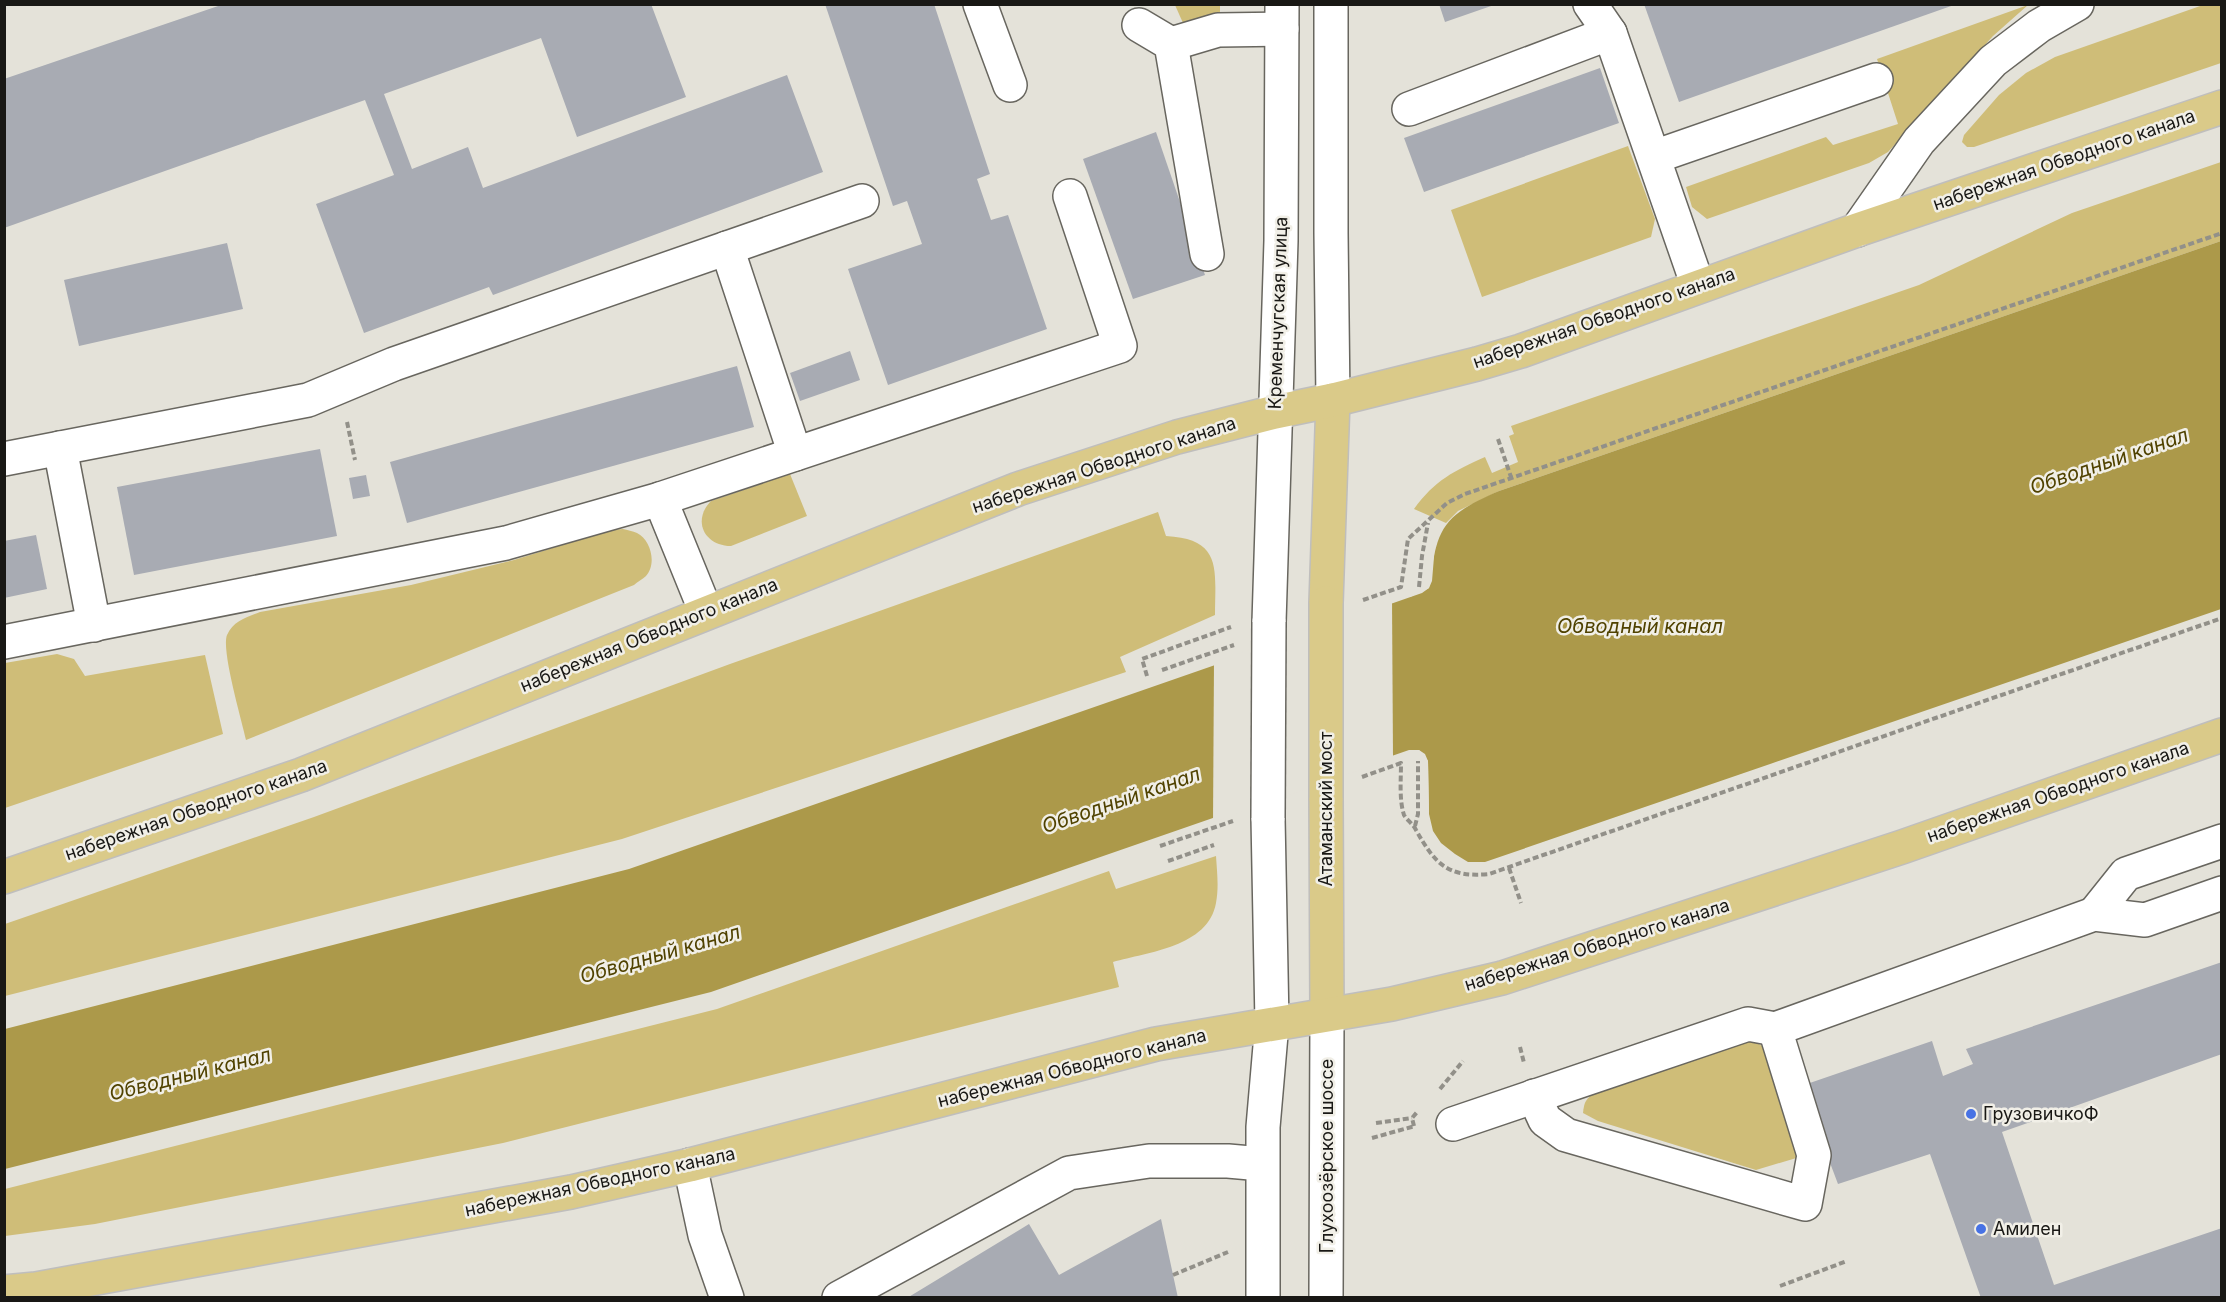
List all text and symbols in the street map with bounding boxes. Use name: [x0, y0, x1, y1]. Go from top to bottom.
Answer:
street label: набережная Обводного канала: [1930, 105, 2198, 214]
street label: Кременчугская улица: [1264, 216, 1291, 410]
street label: набережная Обводного канала: [1470, 263, 1738, 372]
street label: набережная Обводного канала: [969, 412, 1238, 517]
water label: Обводный канал: [2027, 423, 2191, 499]
street label: набережная Обводного канала: [517, 573, 781, 696]
water label: Обводный канал: [1557, 614, 1723, 638]
street label: Атаманский мост: [1315, 731, 1336, 886]
street label: набережная Обводного канала: [1924, 737, 2192, 846]
street label: набережная Обводного канала: [62, 755, 330, 864]
water label: Обводный канал: [1039, 762, 1203, 838]
street label: набережная Обводного канала: [1462, 894, 1732, 995]
water label: Обводный канал: [577, 920, 743, 988]
street label: набережная Обводного канала: [935, 1024, 1208, 1111]
water label: Обводный канал: [107, 1042, 273, 1106]
street label: Глухоозёрское шоссе: [1316, 1059, 1337, 1253]
place label: ГрузовичкоФ: [1983, 1103, 2099, 1124]
marker: ГрузовичкоФ: [1964, 1107, 1978, 1121]
street label: набережная Обводного канала: [463, 1143, 737, 1220]
place label: Амилен: [1993, 1218, 2061, 1239]
marker: Амилен: [1974, 1222, 1988, 1236]

